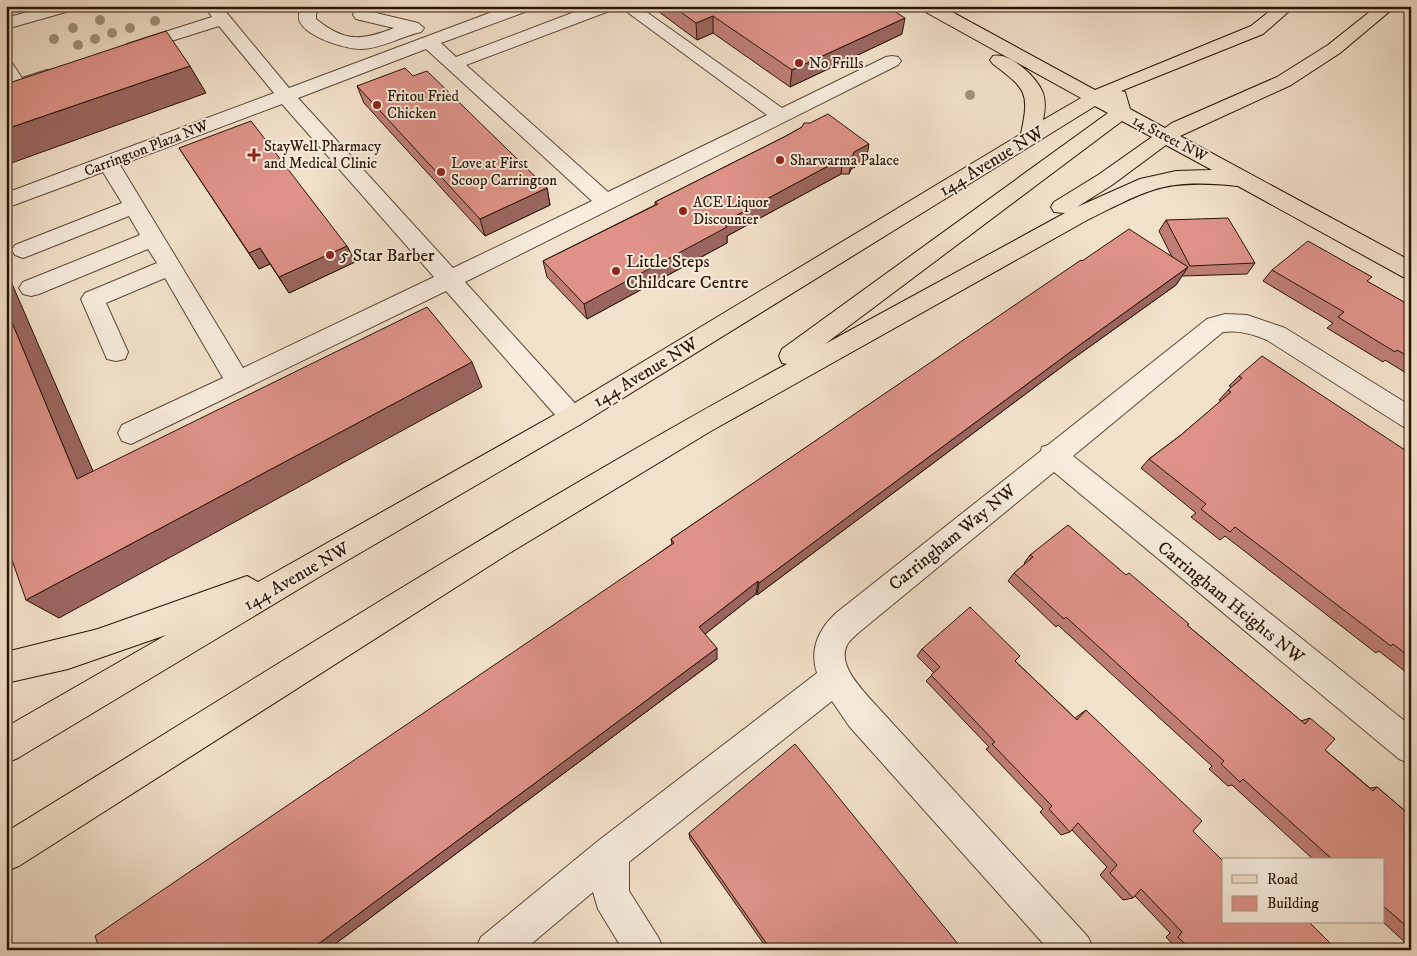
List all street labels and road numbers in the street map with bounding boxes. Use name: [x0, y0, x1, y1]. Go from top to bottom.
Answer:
street label: 14 Street NW: [1129, 111, 1211, 166]
street label: Carrington Plaza NW: [81, 116, 211, 181]
street label: 144 Avenue NW: [935, 122, 1048, 202]
street label: 144 Avenue NW: [589, 333, 702, 413]
street label: Carringham Way NW: [885, 480, 1021, 596]
street label: Carringham Heights NW: [1153, 537, 1308, 669]
street label: 144 Avenue NW: [240, 538, 354, 616]

